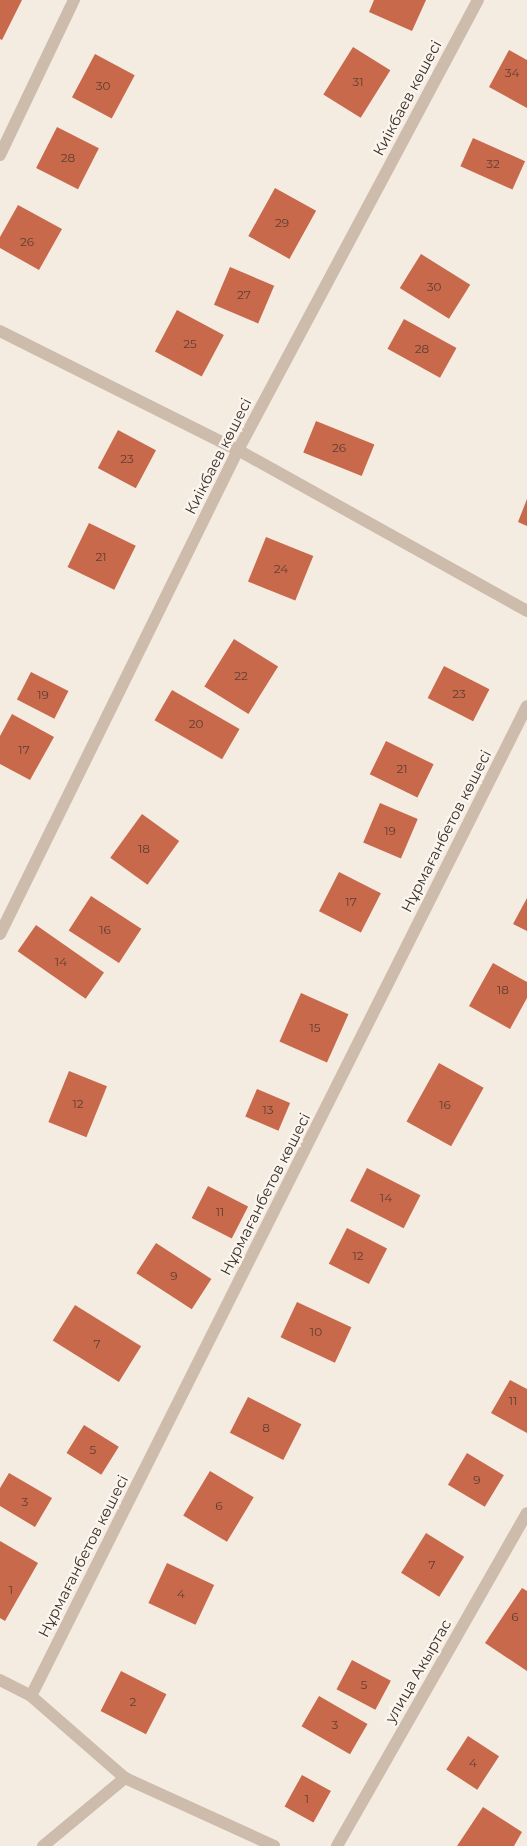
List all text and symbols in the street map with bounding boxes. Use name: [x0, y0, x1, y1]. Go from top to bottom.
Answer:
street label: Киікбаев көшесі: [369, 37, 445, 159]
house number: 34: [505, 66, 519, 80]
house number: 31: [352, 75, 364, 89]
house number: 30: [96, 79, 110, 93]
house number: 28: [61, 151, 75, 165]
house number: 32: [486, 157, 500, 171]
house number: 29: [275, 216, 289, 230]
house number: 26: [20, 235, 34, 249]
house number: 30: [427, 280, 441, 294]
house number: 27: [237, 288, 251, 302]
house number: 25: [183, 337, 197, 351]
house number: 28: [415, 342, 429, 356]
street label: Киікбаев көшесі: [181, 395, 255, 517]
house number: 26: [332, 441, 346, 455]
house number: 23: [120, 452, 134, 466]
house number: 21: [95, 550, 107, 564]
house number: 24: [274, 562, 288, 576]
house number: 22: [234, 669, 248, 683]
house number: 23: [452, 687, 466, 701]
house number: 19: [37, 688, 49, 702]
house number: 20: [189, 717, 203, 731]
house number: 17: [18, 743, 30, 757]
street label: Нұрмағанбетов көшесі: [397, 747, 495, 915]
house number: 21: [396, 762, 408, 776]
house number: 19: [384, 824, 396, 838]
house number: 18: [138, 842, 150, 856]
house number: 17: [345, 895, 357, 909]
house number: 16: [99, 923, 111, 937]
house number: 14: [55, 955, 67, 969]
house number: 18: [497, 983, 509, 997]
house number: 15: [309, 1021, 321, 1035]
house number: 12: [72, 1097, 84, 1111]
house number: 16: [439, 1098, 451, 1112]
house number: 13: [262, 1103, 274, 1117]
street label: Нұрмағанбетов көшесі: [216, 1110, 314, 1278]
house number: 14: [380, 1191, 392, 1205]
house number: 11: [216, 1205, 224, 1219]
house number: 12: [352, 1249, 364, 1263]
house number: 9: [170, 1269, 178, 1283]
house number: 10: [310, 1325, 322, 1339]
house number: 7: [93, 1337, 101, 1351]
house number: 11: [509, 1394, 517, 1408]
house number: 8: [262, 1421, 270, 1435]
house number: 5: [90, 1443, 96, 1457]
street label: Нұрмағанбетов көшесі: [34, 1472, 132, 1640]
house number: 9: [473, 1473, 481, 1487]
house number: 3: [22, 1495, 28, 1509]
house number: 6: [215, 1499, 223, 1513]
house number: 7: [428, 1558, 436, 1572]
house number: 1: [9, 1583, 13, 1597]
house number: 4: [177, 1587, 185, 1601]
house number: 6: [511, 1610, 519, 1624]
street label: улица Акыртас: [381, 1616, 455, 1726]
house number: 5: [361, 1678, 367, 1692]
house number: 2: [130, 1695, 136, 1709]
house number: 3: [332, 1718, 338, 1732]
house number: 4: [469, 1756, 477, 1770]
house number: 1: [305, 1792, 309, 1806]

